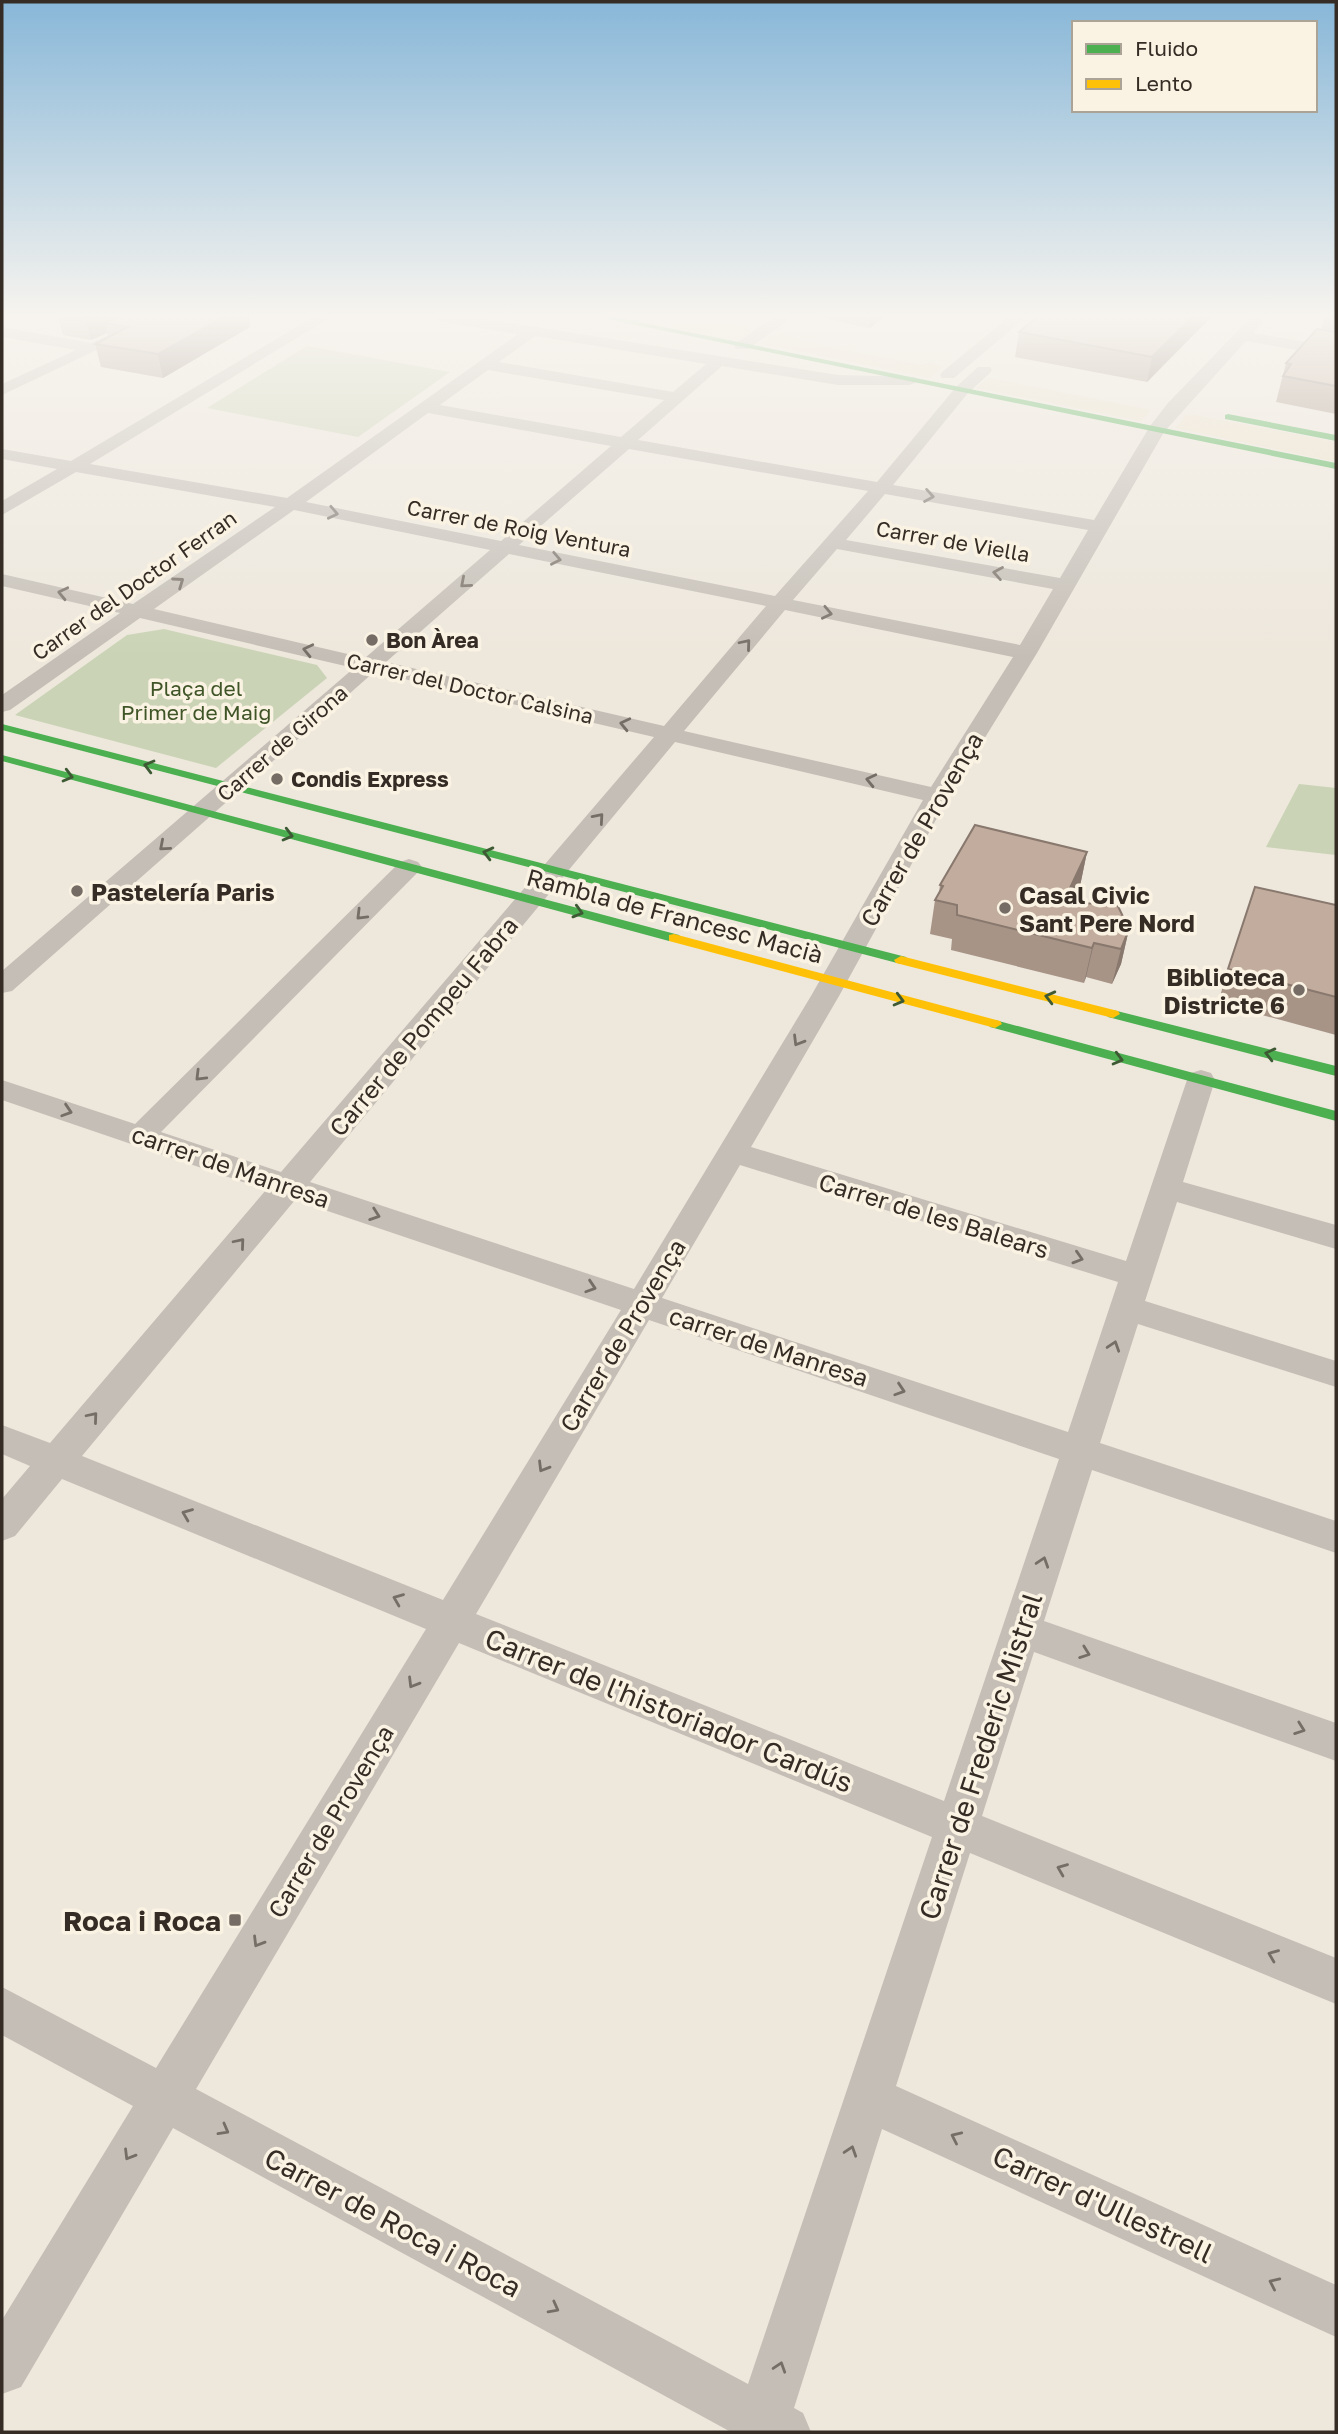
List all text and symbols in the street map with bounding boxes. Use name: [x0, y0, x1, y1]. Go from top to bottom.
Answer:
legend: [1072, 21, 1317, 112]
text: Fluido: [1135, 35, 1198, 61]
text: Lento: [1135, 70, 1193, 96]
one-way arrow: [923, 488, 935, 503]
street label: Carrer de Roig Ventura: [405, 494, 633, 562]
street label: Carrer del Doctor Ferran: [27, 504, 241, 666]
one-way arrow: [327, 505, 339, 520]
street label: Carrer de Viella: [874, 515, 1032, 567]
one-way arrow: [550, 551, 562, 566]
one-way arrow: [992, 566, 1004, 581]
one-way arrow: [460, 575, 473, 587]
one-way arrow: [171, 578, 184, 590]
one-way arrow: [57, 587, 69, 602]
one-way arrow: [821, 605, 833, 620]
place label: Bon Àrea: [386, 627, 479, 653]
marker: Bon Àrea: [364, 632, 380, 648]
one-way arrow: [737, 640, 750, 652]
one-way arrow: [302, 644, 314, 658]
street label: Carrer del Doctor Calsina: [344, 647, 596, 729]
park label: Plaça del Primer de Maig: [121, 675, 271, 725]
street label: Carrer de Girona: [212, 679, 352, 807]
one-way arrow: [619, 718, 631, 732]
street label: Carrer de Provença: [854, 727, 988, 931]
one-way arrow: [143, 760, 155, 775]
place label: Condis Express: [291, 766, 449, 792]
one-way arrow: [62, 768, 74, 782]
marker: Condis Express: [269, 771, 285, 787]
one-way arrow: [865, 774, 877, 788]
one-way arrow: [591, 813, 603, 826]
one-way arrow: [281, 826, 293, 841]
one-way arrow: [159, 838, 172, 850]
one-way arrow: [482, 847, 494, 861]
street label: Rambla de Francesc Macià: [524, 861, 826, 969]
place label: Pastelería Paris: [91, 877, 275, 906]
place label: Casal Civic Sant Pere Nord: [1019, 880, 1195, 937]
marker: Pastelería Paris: [69, 883, 85, 899]
marker: Casal Civic Sant Pere Nord: [997, 900, 1013, 916]
one-way arrow: [572, 903, 584, 918]
one-way arrow: [357, 907, 369, 919]
street label: Carrer de Pompeu Fabra: [323, 910, 523, 1142]
place label: Biblioteca Districte 6: [1164, 962, 1285, 1019]
marker: Biblioteca Districte 6: [1291, 982, 1307, 998]
one-way arrow: [1044, 991, 1056, 1005]
one-way arrow: [892, 992, 904, 1006]
one-way arrow: [793, 1034, 806, 1046]
one-way arrow: [1264, 1048, 1276, 1062]
one-way arrow: [1112, 1050, 1124, 1065]
one-way arrow: [195, 1067, 208, 1080]
one-way arrow: [60, 1103, 72, 1117]
street label: carrer de Manresa: [128, 1119, 334, 1213]
street label: Carrer de les Balears: [815, 1166, 1053, 1264]
one-way arrow: [368, 1207, 381, 1221]
street label: Carrer de Provença: [553, 1234, 691, 1436]
one-way arrow: [232, 1238, 244, 1251]
one-way arrow: [1072, 1250, 1084, 1265]
one-way arrow: [584, 1279, 596, 1294]
street label: carrer de Manresa: [666, 1300, 872, 1392]
one-way arrow: [1106, 1340, 1120, 1353]
one-way arrow: [893, 1382, 905, 1396]
one-way arrow: [85, 1412, 97, 1425]
one-way arrow: [538, 1460, 551, 1473]
one-way arrow: [181, 1509, 193, 1523]
one-way arrow: [1035, 1557, 1049, 1569]
street label: Carrer de Frederic Mistral: [911, 1588, 1049, 1924]
one-way arrow: [392, 1594, 404, 1608]
street label: Carrer de l'historiador Cardús: [480, 1621, 858, 1799]
one-way arrow: [1079, 1645, 1091, 1659]
one-way arrow: [408, 1676, 421, 1689]
street label: Carrer de Provença: [261, 1720, 399, 1922]
one-way arrow: [1293, 1721, 1305, 1735]
one-way arrow: [1057, 1864, 1069, 1878]
place label: Roca i Roca: [63, 1904, 221, 1937]
marker: Roca i Roca: [227, 1912, 243, 1928]
one-way arrow: [253, 1934, 266, 1947]
one-way arrow: [1268, 1950, 1280, 1964]
one-way arrow: [217, 2122, 229, 2135]
one-way arrow: [951, 2131, 963, 2145]
street label: Carrer d'Ullestrell: [988, 2139, 1218, 2269]
street label: Carrer de Roca i Roca: [259, 2140, 527, 2304]
one-way arrow: [843, 2146, 857, 2158]
one-way arrow: [125, 2148, 138, 2161]
one-way arrow: [1269, 2277, 1281, 2291]
one-way arrow: [546, 2300, 559, 2313]
one-way arrow: [772, 2362, 787, 2374]

